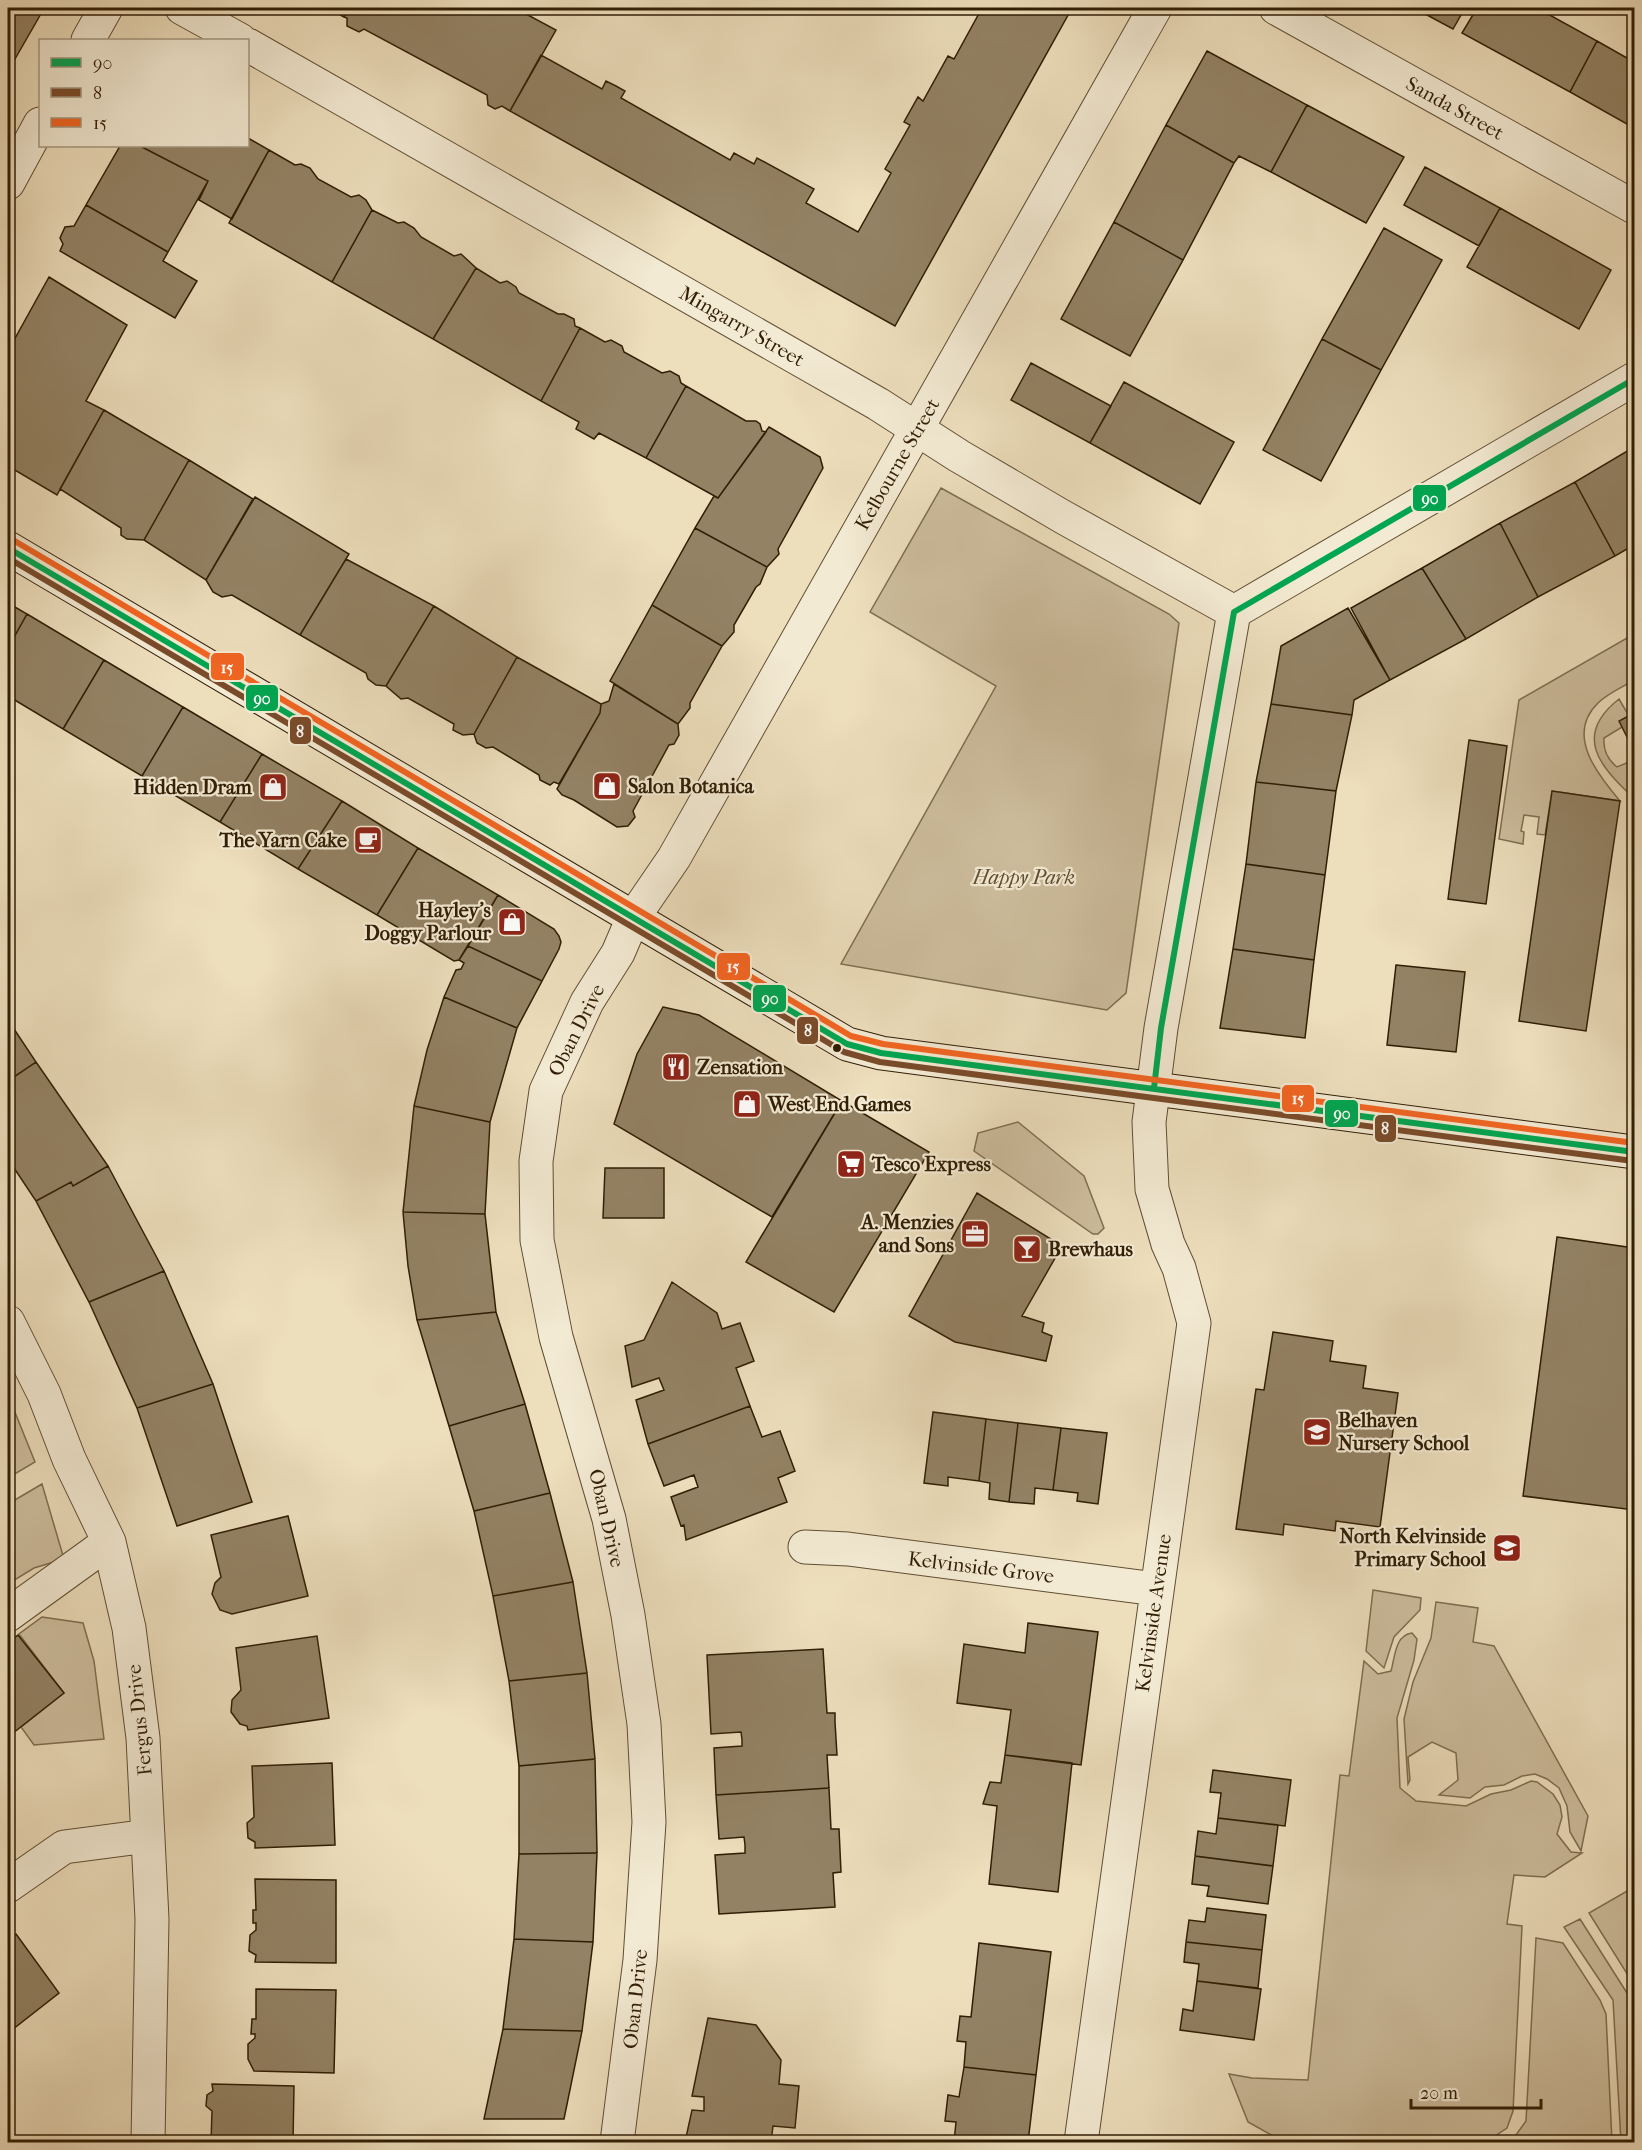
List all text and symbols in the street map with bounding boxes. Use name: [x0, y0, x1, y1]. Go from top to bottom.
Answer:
legend: [39, 39, 249, 147]
text: 90: [93, 53, 112, 74]
street label: Sanda Street: [1402, 72, 1508, 145]
text: 8: [93, 83, 102, 104]
text: 15: [93, 113, 107, 134]
street label: Mingarry Street: [675, 281, 808, 372]
street label: Kelbourne Street: [850, 394, 944, 534]
line badge: 90: [1412, 484, 1447, 512]
text: 90: [1420, 489, 1439, 509]
line badge: 15: [210, 652, 245, 681]
text: 15: [221, 658, 233, 677]
line badge: 90: [245, 684, 279, 712]
text: 90: [252, 689, 271, 709]
line badge: 8: [289, 716, 312, 745]
text: 8: [296, 722, 304, 741]
shop icon: Salon Botanica: [591, 770, 623, 802]
shop icon: Hidden Dram: [257, 771, 289, 803]
place label: Salon Botanica: [628, 775, 755, 798]
place label: Hidden Dram: [133, 776, 252, 799]
cafe icon: The Yarn Cake: [352, 824, 384, 856]
place label: The Yarn Cake: [219, 829, 347, 852]
park label: Happy Park: [972, 866, 1075, 889]
place label: Hayley's Doggy Parlour: [365, 899, 492, 945]
shop icon: Hayley's Doggy Parlour: [496, 906, 528, 938]
line badge: 15: [716, 952, 751, 981]
text: 15: [727, 957, 739, 976]
street label: Oban Drive: [543, 980, 610, 1080]
line badge: 90: [752, 984, 787, 1013]
text: 90: [760, 989, 779, 1009]
line badge: 8: [796, 1016, 819, 1045]
text: 8: [804, 1021, 812, 1040]
unlabelled marker: [831, 1042, 843, 1054]
restaurant icon: Zensation: [660, 1051, 692, 1083]
place label: Zensation: [697, 1056, 784, 1079]
line badge: 15: [1281, 1084, 1315, 1113]
shop icon: West End Games: [731, 1088, 763, 1120]
text: 15: [1292, 1089, 1304, 1108]
place label: West End Games: [767, 1093, 912, 1116]
line badge: 90: [1324, 1099, 1359, 1128]
text: 90: [1332, 1104, 1351, 1124]
line badge: 8: [1374, 1114, 1397, 1143]
text: 8: [1381, 1119, 1389, 1138]
supermarket icon: Tesco Express: [835, 1148, 867, 1180]
place label: Tesco Express: [871, 1153, 991, 1176]
place label: A. Menzies and Sons: [859, 1211, 955, 1257]
office icon: A. Menzies and Sons: [959, 1218, 991, 1250]
bar icon: Brewhaus: [1011, 1233, 1043, 1265]
place label: Brewhaus: [1048, 1238, 1134, 1261]
place label: Belhaven Nursery School: [1338, 1409, 1470, 1455]
school or university icon: Belhaven Nursery School: [1301, 1416, 1333, 1448]
street label: Oban Drive: [584, 1467, 629, 1570]
place label: North Kelvinside Primary School: [1339, 1525, 1486, 1571]
street label: Kelvinside Avenue: [1131, 1532, 1176, 1694]
school or university icon: North Kelvinside Primary School: [1491, 1532, 1523, 1564]
street label: Kelvinside Grove: [907, 1547, 1055, 1588]
street label: Fergus Drive: [122, 1663, 157, 1777]
street label: Oban Drive: [619, 1948, 652, 2050]
scale bar: [1411, 2072, 1542, 2110]
text: 20 m: [1420, 2083, 1458, 2104]

